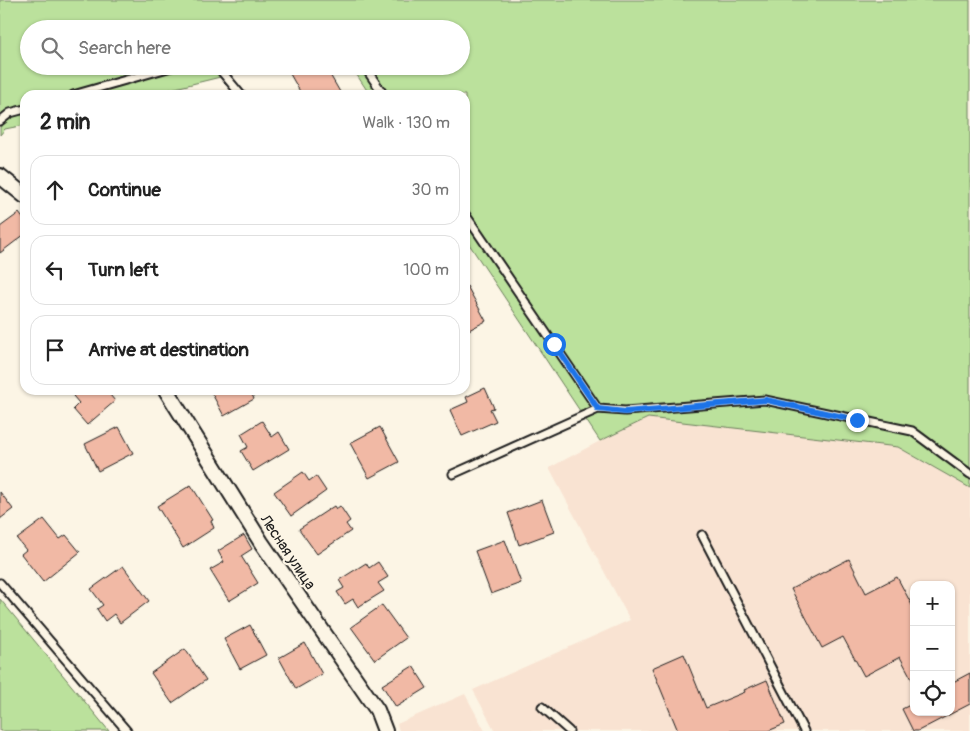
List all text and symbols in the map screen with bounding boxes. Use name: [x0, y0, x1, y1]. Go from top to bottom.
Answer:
search box: [20, 20, 470, 75]
icon: search: [38, 34, 66, 62]
text: Search here: [78, 36, 171, 60]
text: 2 min: [40, 109, 90, 136]
text: Walk · 130 m: [363, 113, 450, 133]
icon: ahead: [41, 176, 69, 204]
text: Continue: [88, 178, 161, 202]
text: 30 m: [411, 180, 449, 200]
icon: left: [41, 256, 69, 284]
text: Turn left: [88, 258, 158, 282]
text: 100 m: [403, 260, 449, 280]
route start: [543, 333, 566, 356]
icon: arrive: [41, 336, 69, 364]
text: Arrive at destination: [88, 338, 249, 362]
route end: [846, 409, 869, 432]
street label: Лесная улица: [255, 510, 320, 593]
map controls: [910, 581, 955, 716]
button: +: [910, 581, 955, 626]
button: −: [910, 626, 955, 671]
button: locate: [910, 671, 955, 716]

